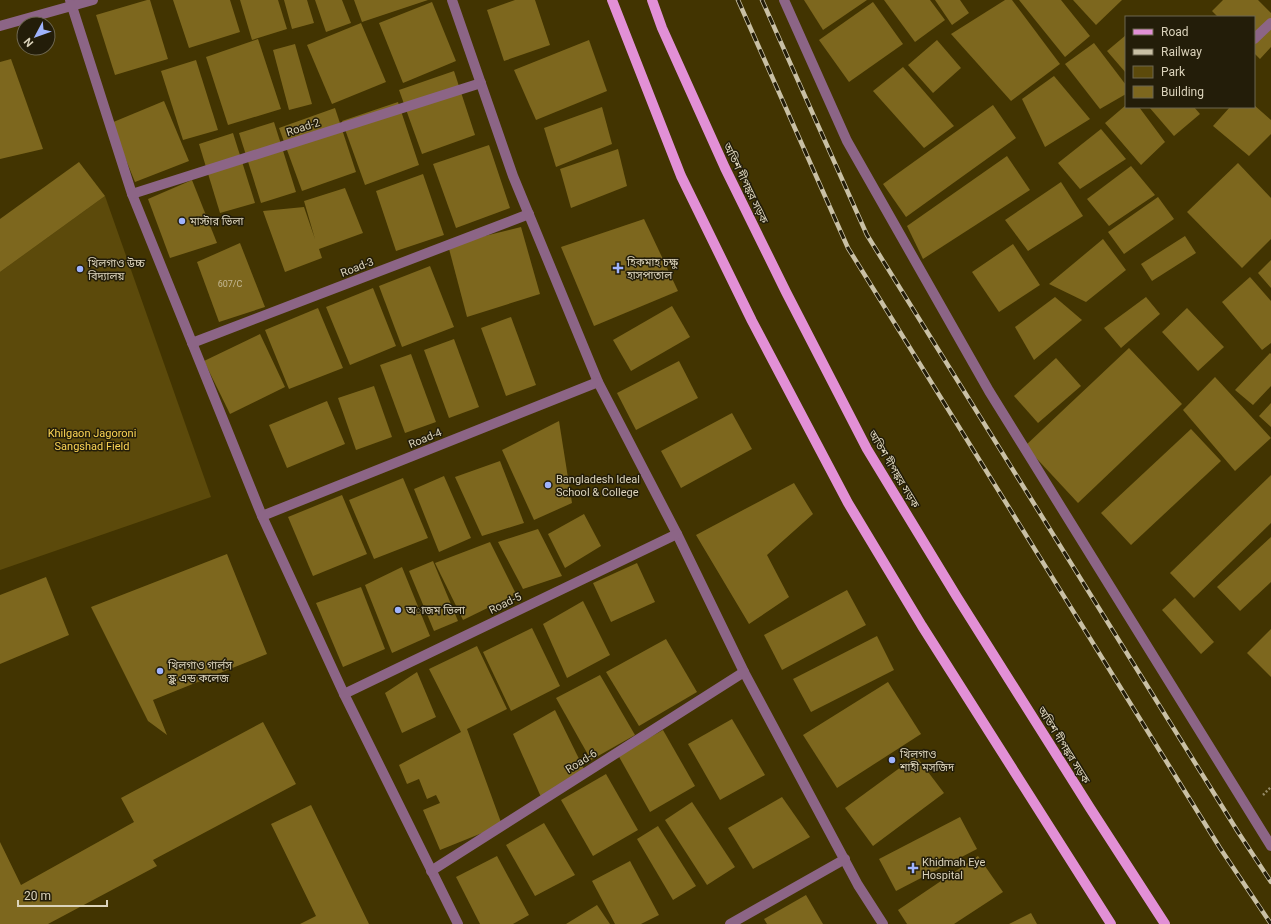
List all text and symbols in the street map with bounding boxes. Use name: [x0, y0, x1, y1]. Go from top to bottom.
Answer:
north arrow: [16, 16, 56, 56]
legend: [1125, 16, 1255, 108]
text: Road: [1161, 25, 1189, 39]
text: N: [21, 35, 36, 49]
text: Railway: [1161, 45, 1202, 59]
text: Park: [1161, 65, 1186, 79]
text: Building: [1161, 85, 1204, 99]
street label: Road-2: [285, 116, 322, 139]
street label: অতিশ দীপঙ্কর সড়ক: [720, 140, 771, 226]
place label: মাস্টার ভিলা: [189, 215, 244, 228]
marker: মাস্টার ভিলা: [177, 216, 187, 226]
street label: Road-3: [339, 255, 376, 280]
place label: হিকমাহ চক্ষু হাসপাতাল: [626, 256, 679, 282]
place label: খিলগাও উচ্চ বিদ্যালয়: [87, 257, 146, 283]
marker: হিকমাহ চক্ষু হাসপাতাল: [612, 262, 624, 274]
marker: খিলগাও উচ্চ বিদ্যালয়: [75, 264, 85, 274]
house number: 607/C: [218, 279, 243, 289]
street label: Road-4: [407, 426, 444, 451]
park label: Khilgaon Jagoroni Sangshad Field: [48, 427, 136, 453]
street label: অতিশ দীপঙ্কর সড়ক: [865, 427, 922, 510]
place label: Bangladesh Ideal School & College: [556, 473, 640, 499]
marker: Bangladesh Ideal School & College: [543, 480, 553, 490]
street label: Road-5: [487, 590, 524, 617]
place label: অাজম ভিলা: [405, 604, 466, 617]
marker: অাজম ভিলা: [393, 605, 403, 615]
place label: খিলগাও গার্লস স্কুল এন্ড কলেজ: [167, 658, 232, 685]
marker: খিলগাও গার্লস স্কুল এন্ড কলেজ: [155, 666, 165, 676]
street label: অতিশ দীপঙ্কর সড়ক: [1034, 704, 1092, 786]
street label: Road-6: [563, 747, 599, 776]
place label: খিলগাও শাহী মসজিদ: [899, 748, 955, 774]
marker: খিলগাও শাহী মসজিদ: [887, 755, 897, 765]
place label: Khidmah Eye Hospital: [922, 856, 986, 882]
marker: Khidmah Eye Hospital: [907, 862, 919, 874]
scale bar: [18, 882, 107, 908]
text: 20 m: [24, 889, 51, 903]

